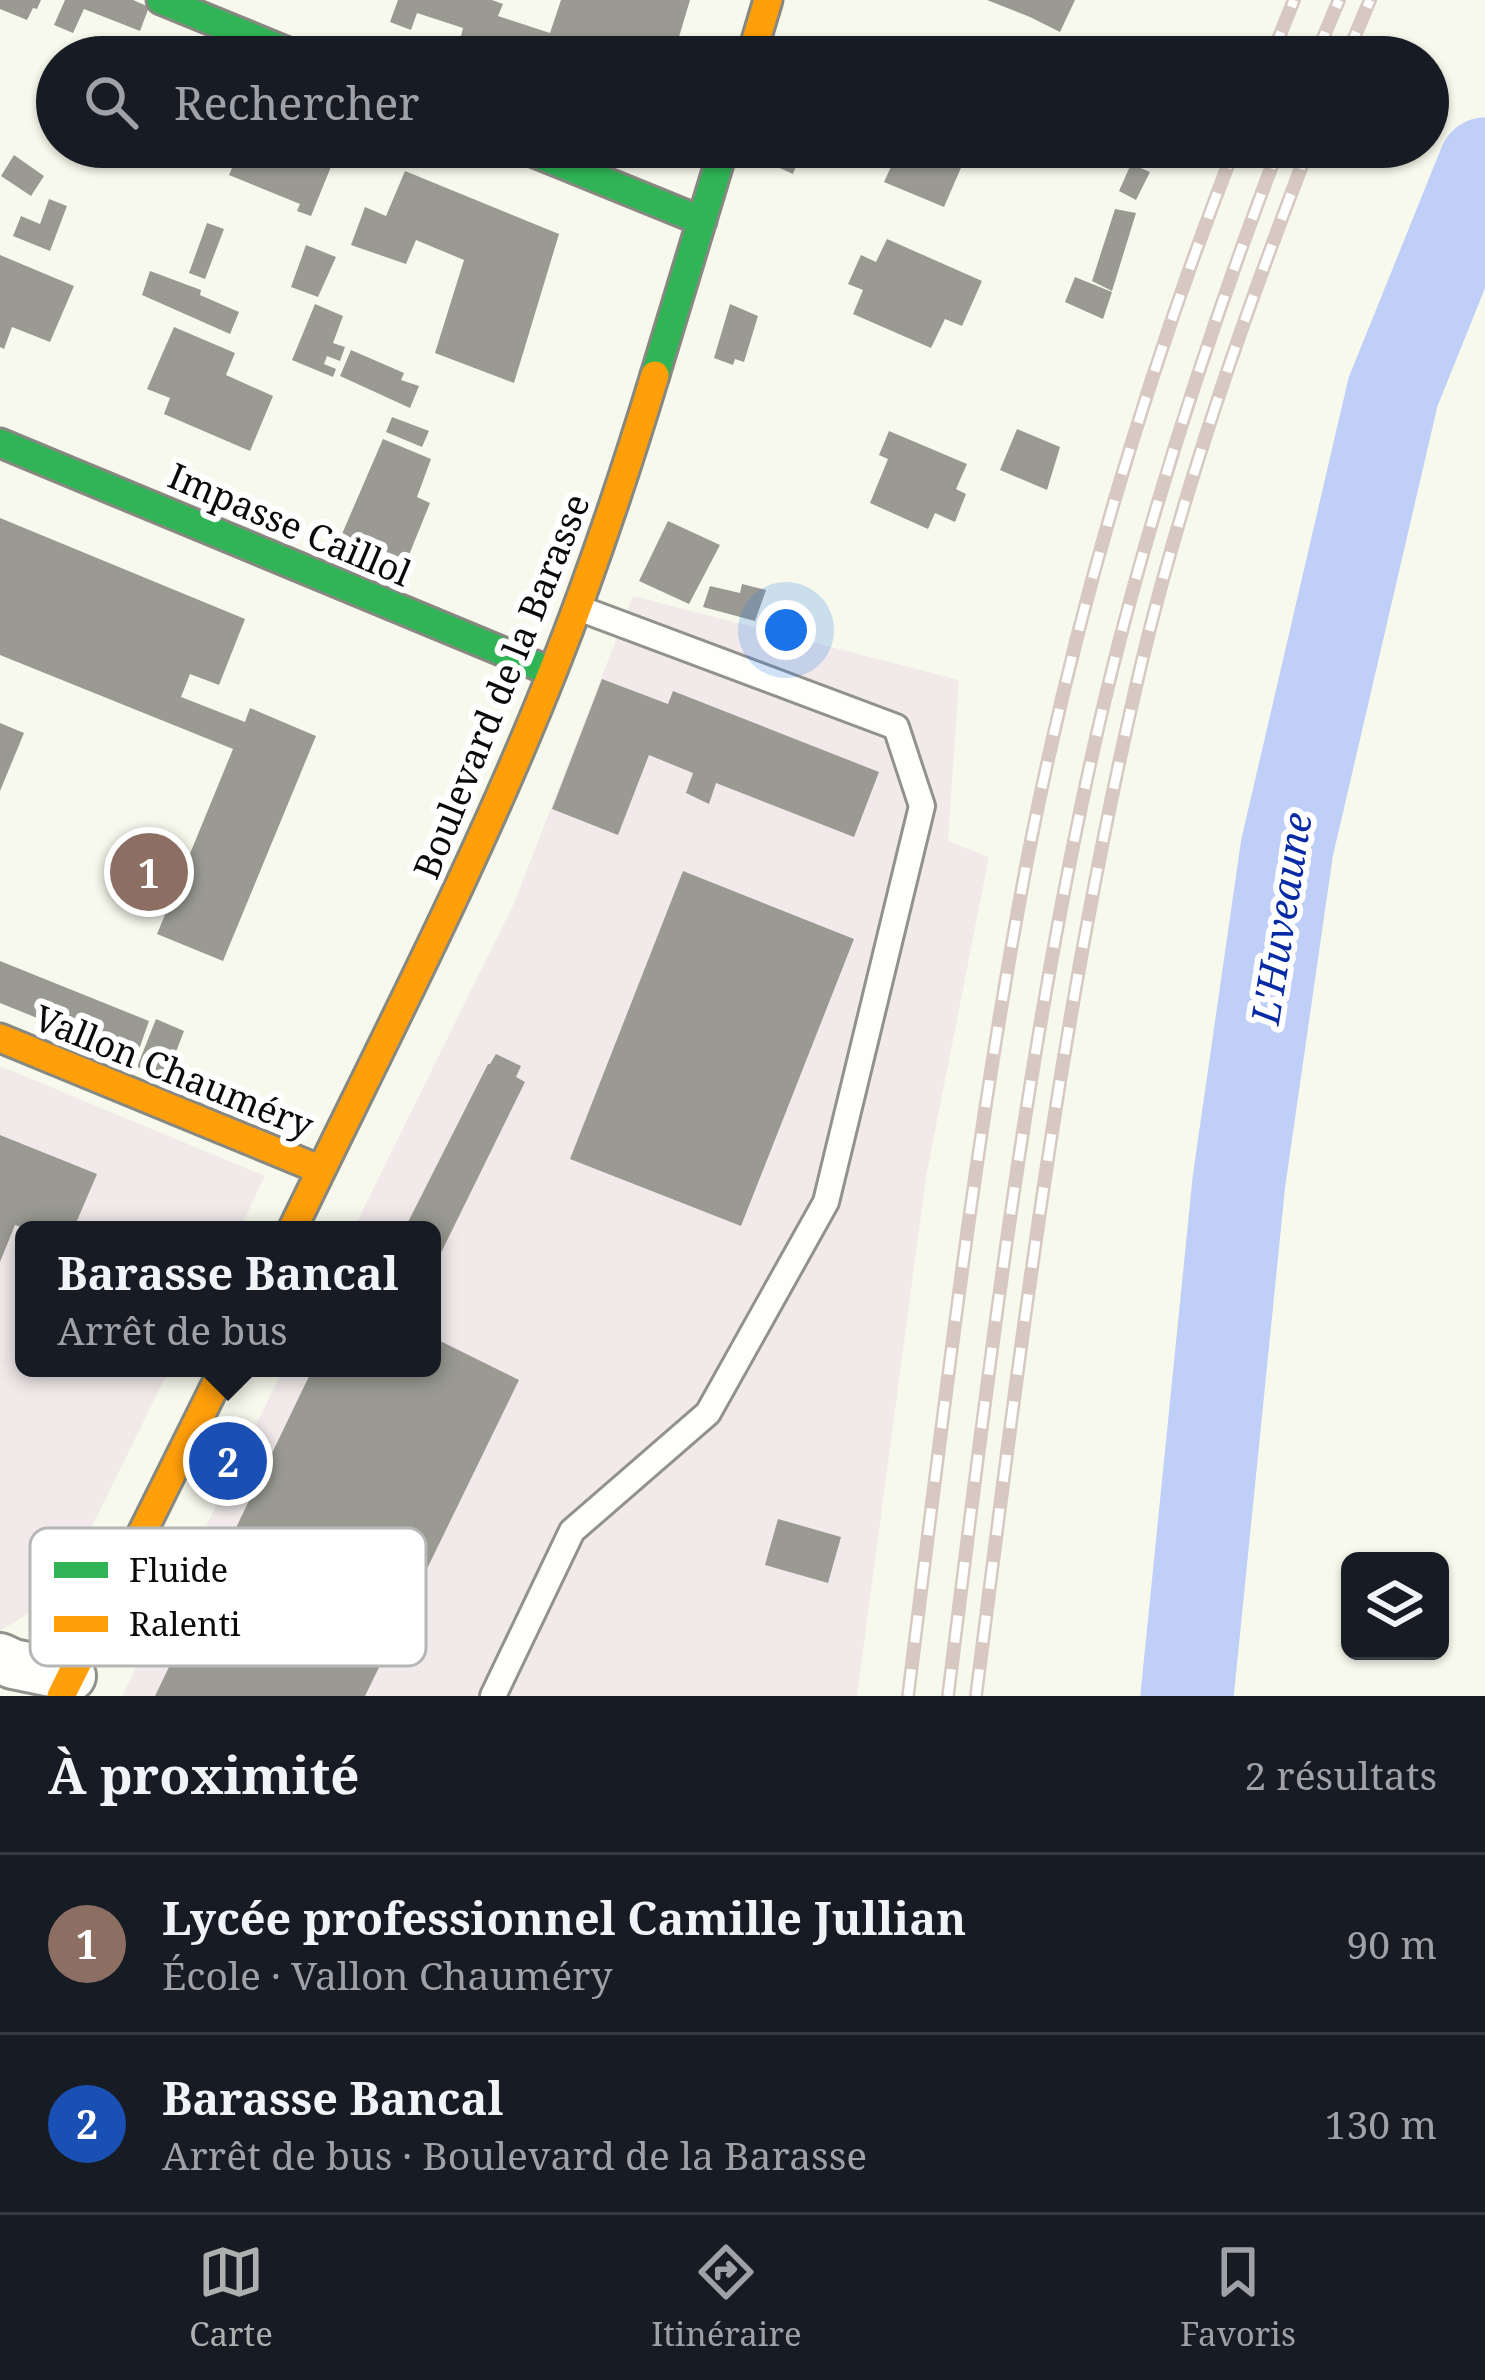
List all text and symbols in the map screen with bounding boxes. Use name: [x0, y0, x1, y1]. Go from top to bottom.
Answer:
search box: [36, 36, 1449, 168]
icon: search: [78, 69, 144, 135]
text: Rechercher: [174, 72, 420, 133]
street label: Impasse Caillol: [161, 451, 419, 597]
street label: Boulevard de la Barasse: [401, 486, 601, 886]
your location: [756, 600, 816, 660]
water label: L'Huveaune: [1237, 808, 1323, 1029]
pin: 1: [110, 827, 188, 917]
street label: Vallon Chauméry: [27, 993, 321, 1150]
popup: [15, 1221, 441, 1377]
text: Barasse Bancal: [57, 1242, 399, 1303]
text: Arrêt de bus: [57, 1303, 288, 1356]
pin: 2: [189, 1416, 267, 1506]
legend: [30, 1528, 426, 1666]
text: Fluide: [129, 1547, 228, 1592]
map controls: [1341, 1552, 1449, 1660]
button: layers: [1341, 1552, 1449, 1660]
text: Ralenti: [129, 1601, 241, 1646]
text: À proximité: [48, 1739, 360, 1809]
text: 2 résultats: [1244, 1748, 1437, 1801]
text: Lycée professionnel Camille Jullian: [162, 1887, 966, 1948]
text: 1: [76, 1917, 98, 1970]
text: 90 m: [1346, 1917, 1437, 1970]
text: École · Vallon Chauméry: [162, 1948, 612, 2001]
text: Barasse Bancal: [162, 2067, 503, 2128]
text: 2: [76, 2097, 98, 2150]
text: 130 m: [1325, 2097, 1437, 2150]
text: Arrêt de bus · Boulevard de la Barasse: [162, 2128, 867, 2181]
tab: Carte: [189, 2239, 273, 2356]
tab: Itinéraire: [651, 2239, 802, 2356]
tab: Favoris: [1180, 2239, 1296, 2356]

